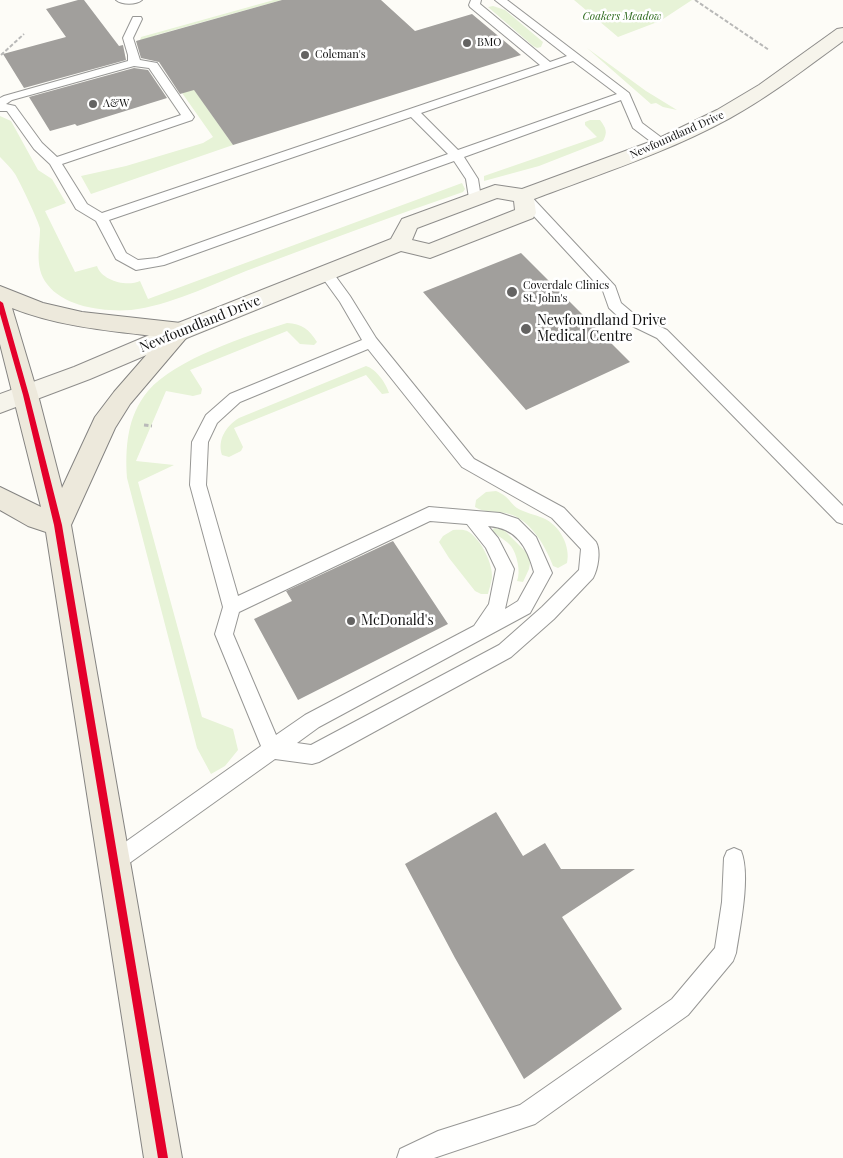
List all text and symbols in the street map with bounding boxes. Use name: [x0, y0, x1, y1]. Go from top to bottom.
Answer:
park label: Coakers Meadow: [582, 10, 662, 24]
place label: BMO: [477, 36, 501, 50]
marker: BMO: [461, 37, 473, 49]
place label: Coleman's: [315, 48, 366, 62]
marker: Coleman's: [299, 49, 311, 61]
place label: A&W: [103, 97, 129, 111]
marker: A&W: [87, 98, 99, 110]
street label: Newfoundland Drive: [628, 108, 726, 162]
place label: Coverdale Clinics St. John's: [523, 279, 609, 305]
marker: Coverdale Clinics St. John's: [505, 285, 519, 299]
street label: Newfoundland Drive: [137, 292, 263, 356]
place label: Newfoundland Drive Medical Centre: [537, 313, 666, 346]
marker: Newfoundland Drive Medical Centre: [519, 322, 533, 336]
place label: McDonald's: [361, 613, 434, 629]
marker: McDonald's: [345, 615, 357, 627]

